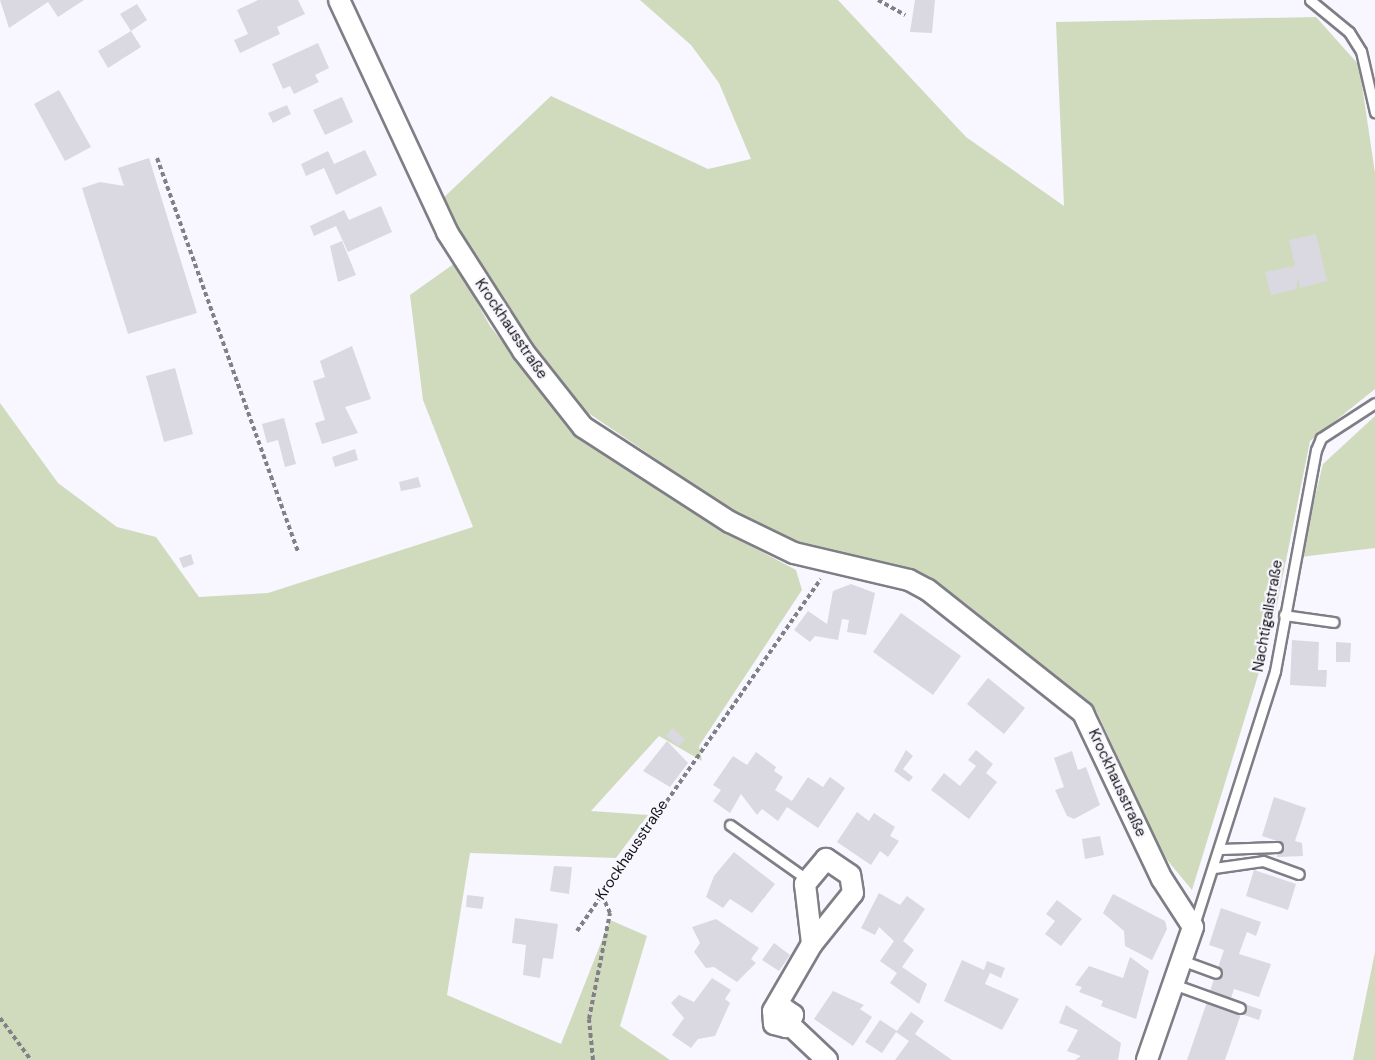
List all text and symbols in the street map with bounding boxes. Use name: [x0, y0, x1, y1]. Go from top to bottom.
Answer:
street label: Krockhausstraße: [471, 275, 551, 383]
street label: Nachtigallstraße: [1249, 559, 1287, 673]
street label: Krockhausstraße: [1084, 726, 1150, 840]
street label: Krockhausstraße: [592, 796, 672, 904]

